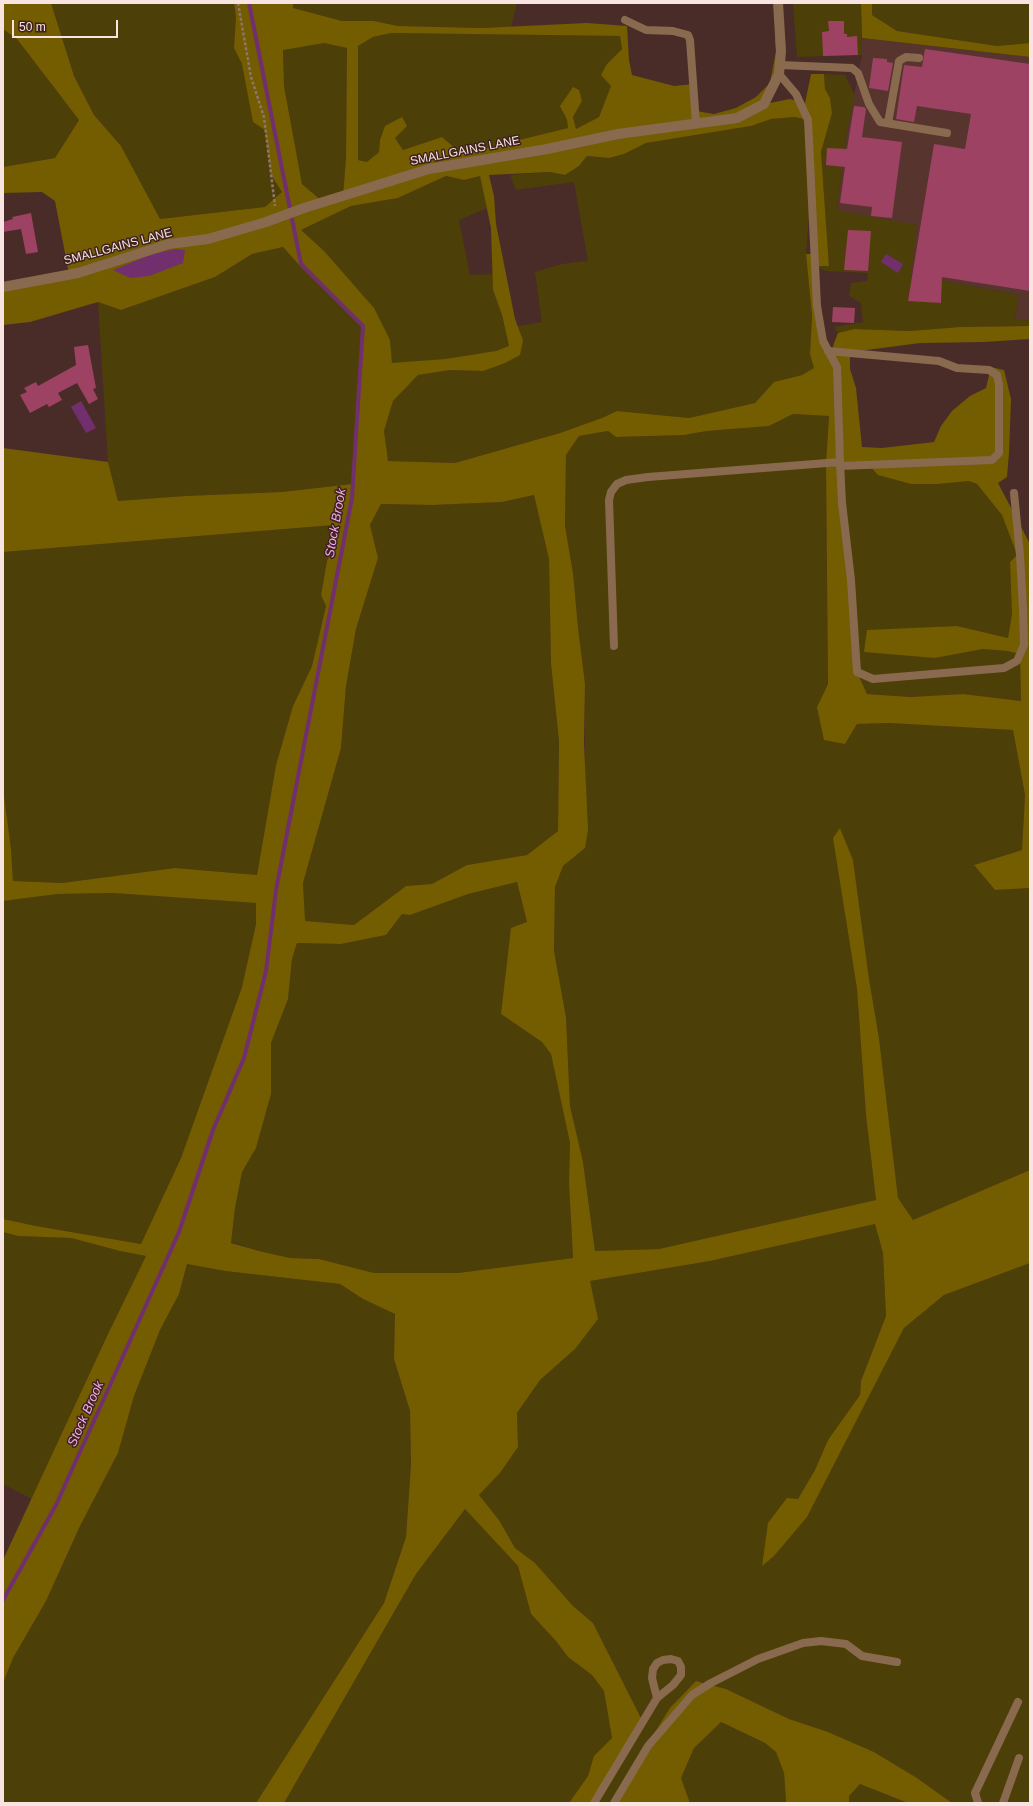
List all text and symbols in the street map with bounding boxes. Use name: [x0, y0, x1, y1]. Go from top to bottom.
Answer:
scale bar: [14, 12, 120, 38]
text: 50 m: [19, 20, 46, 34]
street label: SMALLGAINS LANE: [409, 133, 521, 169]
street label: SMALLGAINS LANE: [62, 226, 174, 268]
water label: Stock Brook: [322, 487, 350, 559]
water label: Stock Brook: [65, 1379, 107, 1449]

